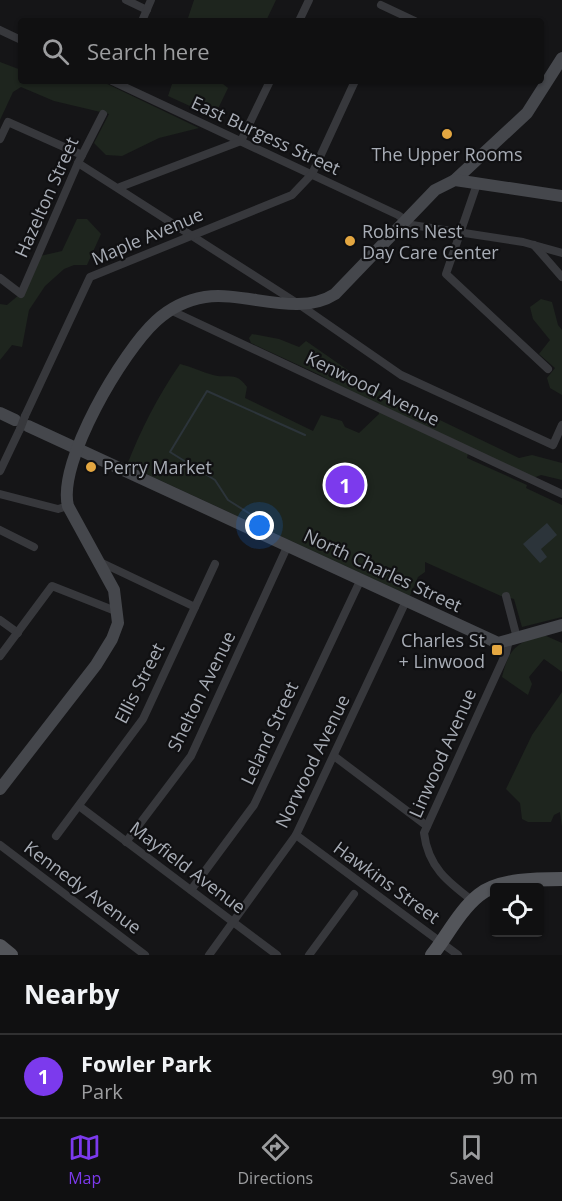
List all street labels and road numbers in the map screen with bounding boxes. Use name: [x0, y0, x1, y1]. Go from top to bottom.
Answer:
street label: East Burgess Street: [188, 90, 344, 180]
street label: Hazelton Street: [9, 133, 83, 261]
street label: Maple Avenue: [87, 202, 207, 270]
street label: Kenwood Avenue: [302, 345, 444, 431]
street label: North Charles Street: [300, 523, 466, 617]
street label: Shelton Avenue: [161, 627, 241, 755]
street label: Ellis Street: [109, 639, 169, 727]
street label: Leland Street: [235, 678, 303, 788]
street label: Linwood Avenue: [403, 685, 481, 821]
street label: Norwood Avenue: [269, 690, 355, 832]
street label: Mayfield Avenue: [125, 816, 251, 918]
street label: Kennedy Avenue: [20, 835, 146, 939]
street label: Hawkins Street: [329, 835, 445, 929]

